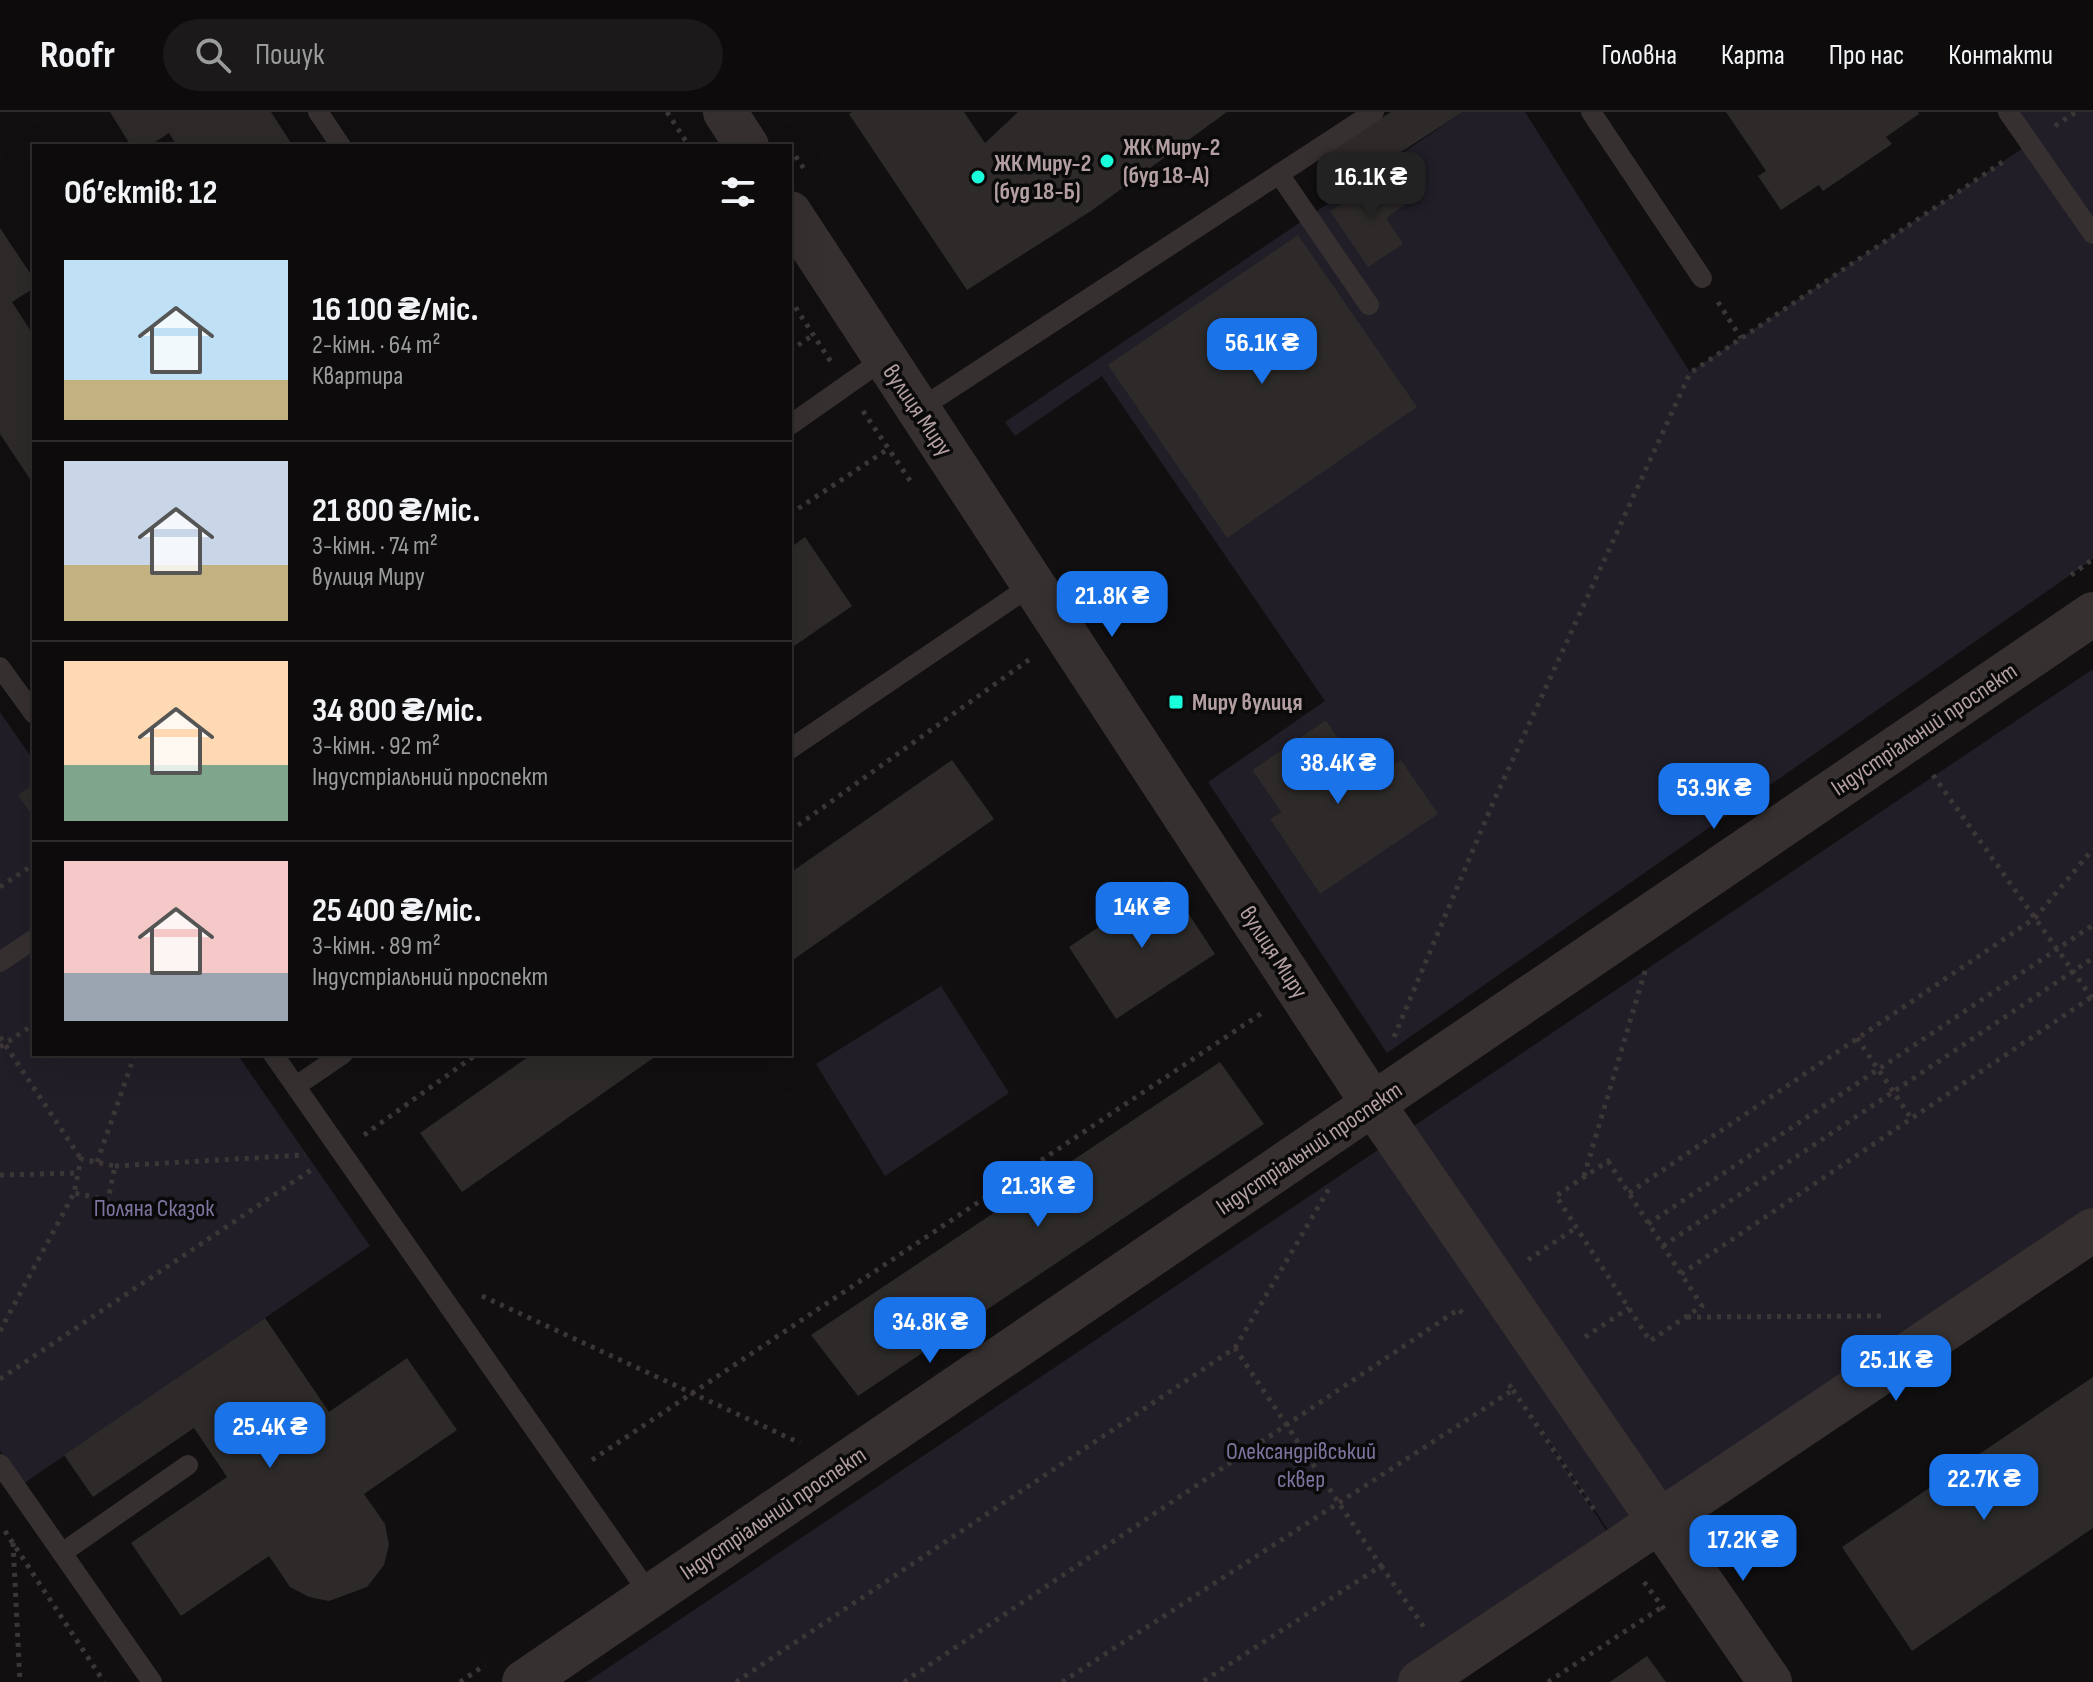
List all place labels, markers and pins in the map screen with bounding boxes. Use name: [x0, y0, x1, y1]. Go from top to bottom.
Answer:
place label: ЖК Миру-2 (буд 18-А): [1123, 133, 1220, 190]
place label: ЖК Миру-2 (буд 18-Б): [994, 149, 1091, 206]
marker: ЖК Миру-2 (буд 18-А): [1098, 152, 1116, 170]
pin: 16.1K ₴: [1297, 152, 1445, 220]
marker: ЖК Миру-2 (буд 18-Б): [969, 168, 987, 186]
pin: 56.1K ₴: [1188, 318, 1336, 386]
pin: 21.8K ₴: [1038, 571, 1186, 639]
place label: Миру вулиця: [1192, 688, 1302, 717]
marker: Миру вулиця: [1167, 693, 1185, 711]
pin: 38.4K ₴: [1264, 738, 1412, 806]
pin: 53.9K ₴: [1640, 763, 1788, 831]
pin: 14K ₴: [1086, 882, 1198, 950]
pin: 21.3K ₴: [964, 1161, 1112, 1229]
pin: 34.8K ₴: [856, 1297, 1004, 1365]
pin: 25.1K ₴: [1822, 1335, 1970, 1403]
pin: 25.4K ₴: [196, 1402, 344, 1470]
pin: 22.7K ₴: [1910, 1454, 2058, 1522]
pin: 17.2K ₴: [1669, 1515, 1817, 1583]

